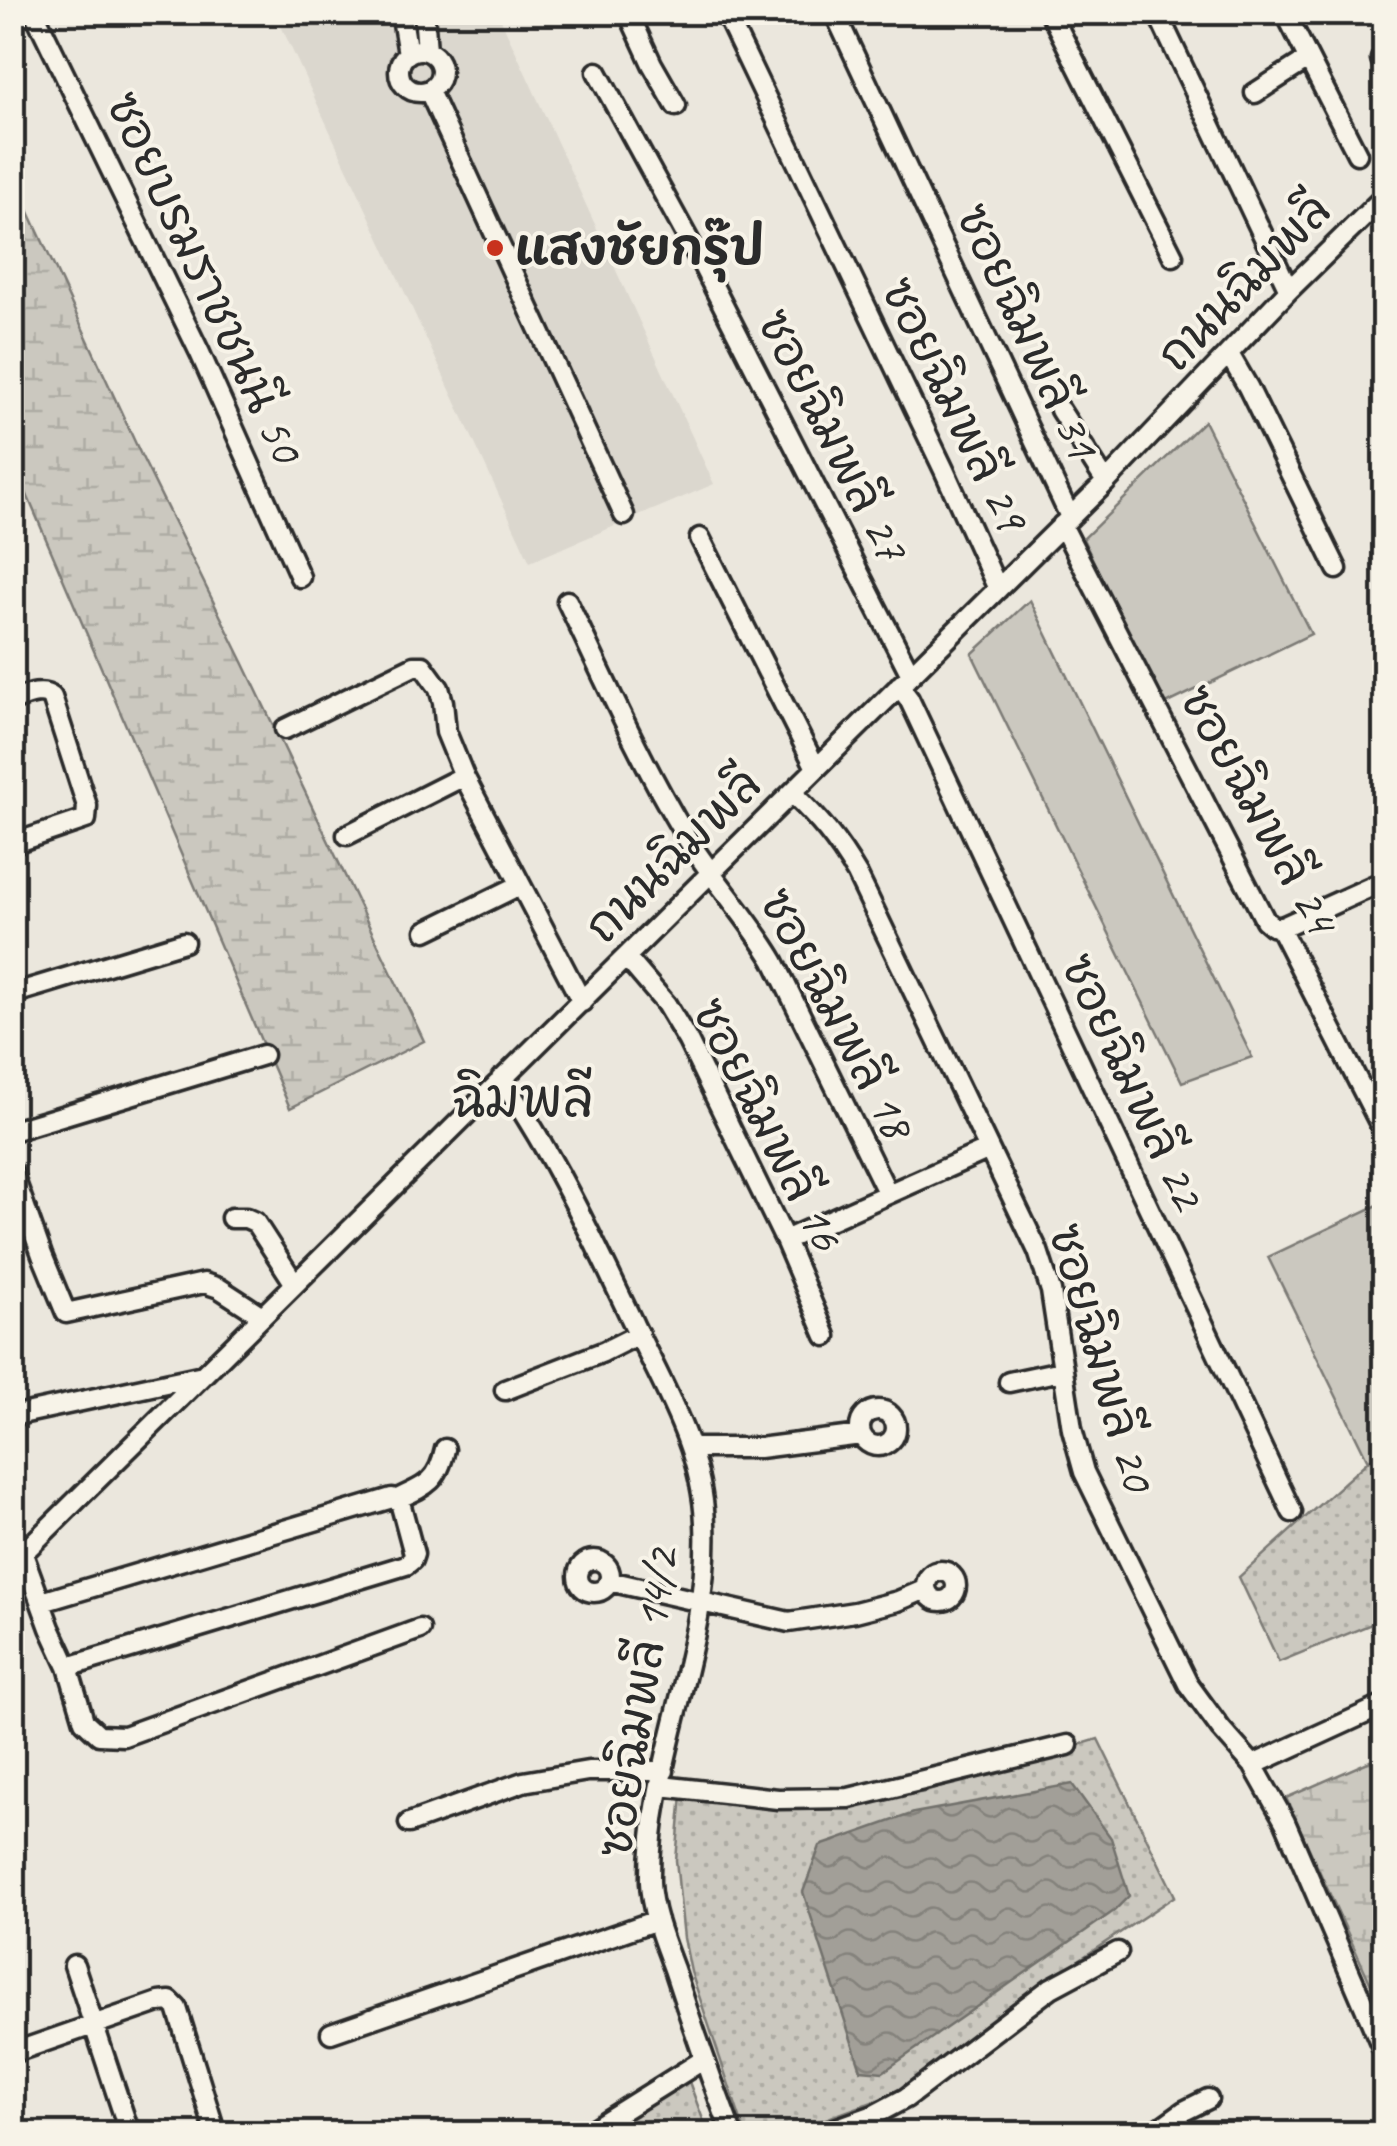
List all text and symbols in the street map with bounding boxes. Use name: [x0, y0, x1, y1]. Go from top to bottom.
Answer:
street label: ซอยบรมราชชนนี 50: [93, 82, 318, 475]
street label: ถนนฉิมพลี: [1144, 180, 1344, 384]
street label: ซอยฉิมพลี 31: [943, 194, 1114, 470]
place label: แสงชัยกรุ๊ป: [515, 217, 764, 283]
marker: แสงชัยกรุ๊ป: [484, 237, 506, 259]
street label: ซอยฉิมพลี 29: [868, 268, 1044, 543]
street label: ซอยฉิมพลี 27: [744, 299, 923, 573]
street label: ซอยฉิมพลี 24: [1166, 675, 1354, 947]
street label: ถนนฉิมพลี: [572, 754, 774, 956]
street label: ซอยฉิมพลี 18: [746, 878, 930, 1152]
street label: ซอยฉิมพลี 22: [1048, 944, 1220, 1221]
street label: ซอยฉิมพลี 16: [679, 988, 858, 1261]
district label: ฉิมพลี: [452, 1066, 594, 1132]
street label: ซอยฉิมพลี 20: [1035, 1217, 1170, 1500]
street label: ซอยฉิมพลี 14/2: [584, 1541, 693, 1862]

